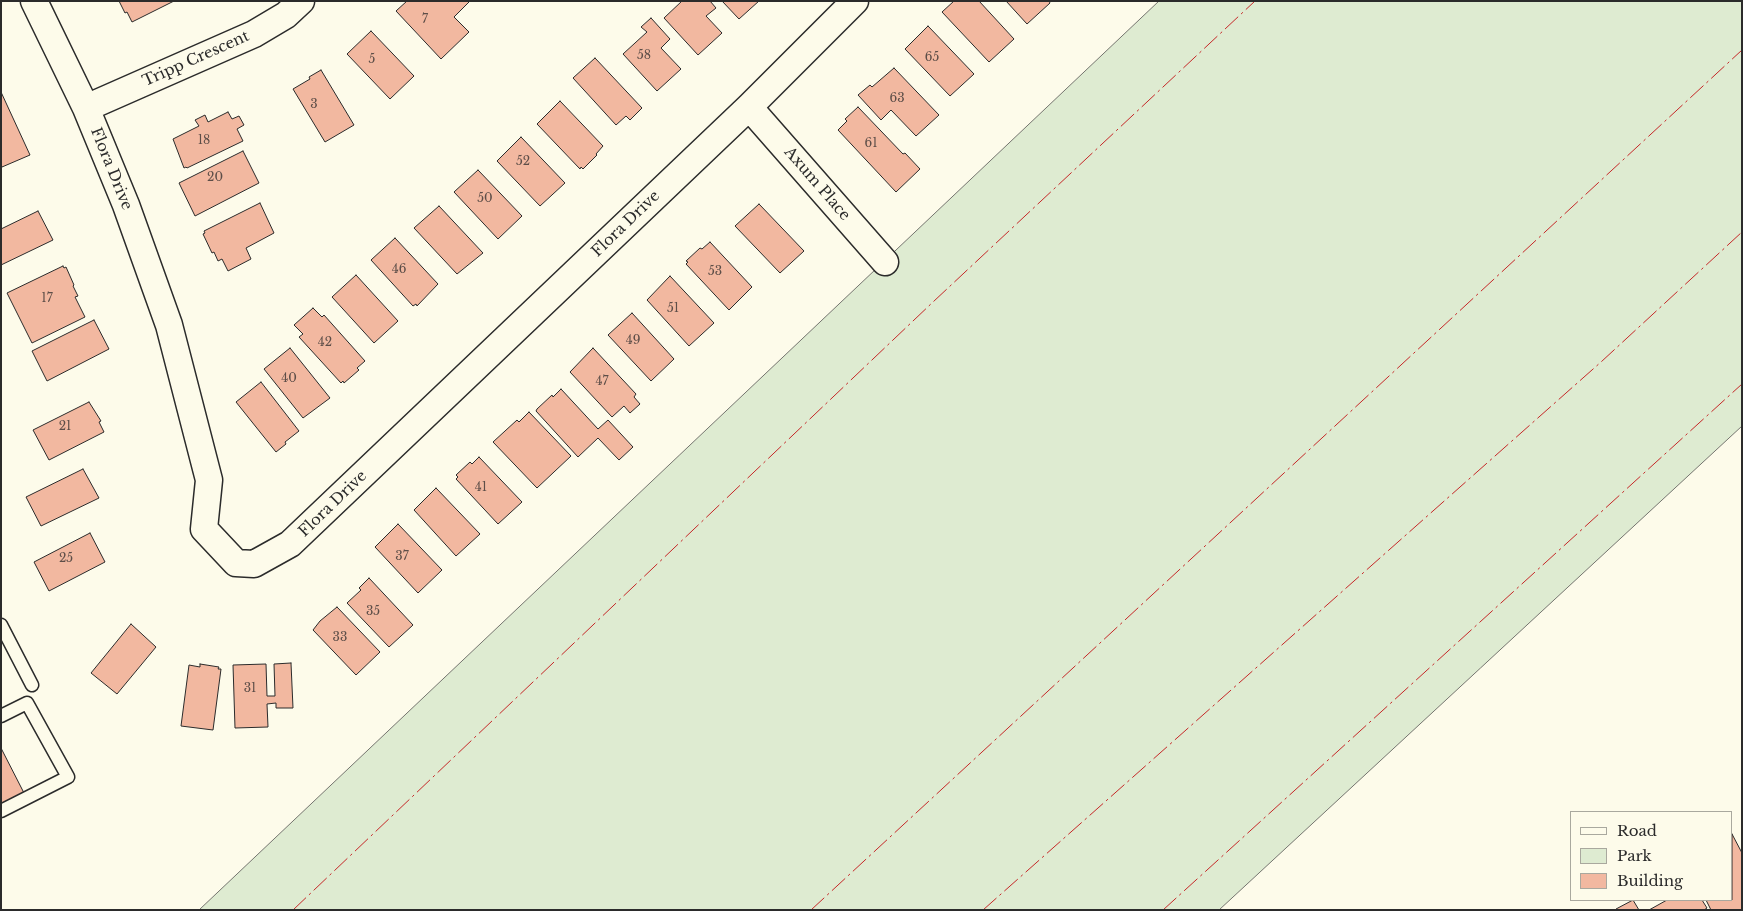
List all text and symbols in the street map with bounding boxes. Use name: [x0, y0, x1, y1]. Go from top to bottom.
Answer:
house number: 7: [422, 13, 428, 27]
street label: Tripp Crescent: [140, 27, 252, 91]
house number: 58: [637, 49, 651, 63]
house number: 65: [925, 51, 939, 65]
house number: 5: [369, 53, 375, 67]
house number: 63: [889, 92, 905, 106]
house number: 3: [310, 98, 318, 112]
street label: Flora Drive: [86, 125, 136, 213]
house number: 18: [198, 134, 210, 148]
house number: 61: [864, 137, 878, 151]
street label: Axum Place: [780, 144, 854, 224]
house number: 52: [516, 155, 530, 169]
house number: 20: [207, 171, 223, 185]
street label: Flora Drive: [588, 187, 664, 261]
house number: 50: [477, 192, 493, 206]
house number: 46: [392, 263, 406, 277]
house number: 53: [708, 265, 722, 279]
house number: 17: [41, 292, 53, 306]
house number: 51: [667, 302, 679, 316]
house number: 49: [626, 334, 640, 348]
house number: 42: [318, 336, 332, 350]
house number: 40: [281, 372, 297, 386]
house number: 47: [595, 375, 609, 389]
house number: 21: [59, 420, 71, 434]
street label: Flora Drive: [295, 467, 371, 541]
house number: 41: [475, 481, 487, 495]
house number: 37: [395, 550, 409, 564]
house number: 25: [59, 552, 73, 566]
house number: 35: [366, 605, 380, 619]
house number: 33: [333, 631, 347, 645]
house number: 31: [244, 682, 256, 696]
legend: [1570, 811, 1733, 901]
text: Road: [1617, 821, 1657, 840]
text: Park: [1617, 846, 1652, 865]
text: Building: [1617, 871, 1683, 890]

